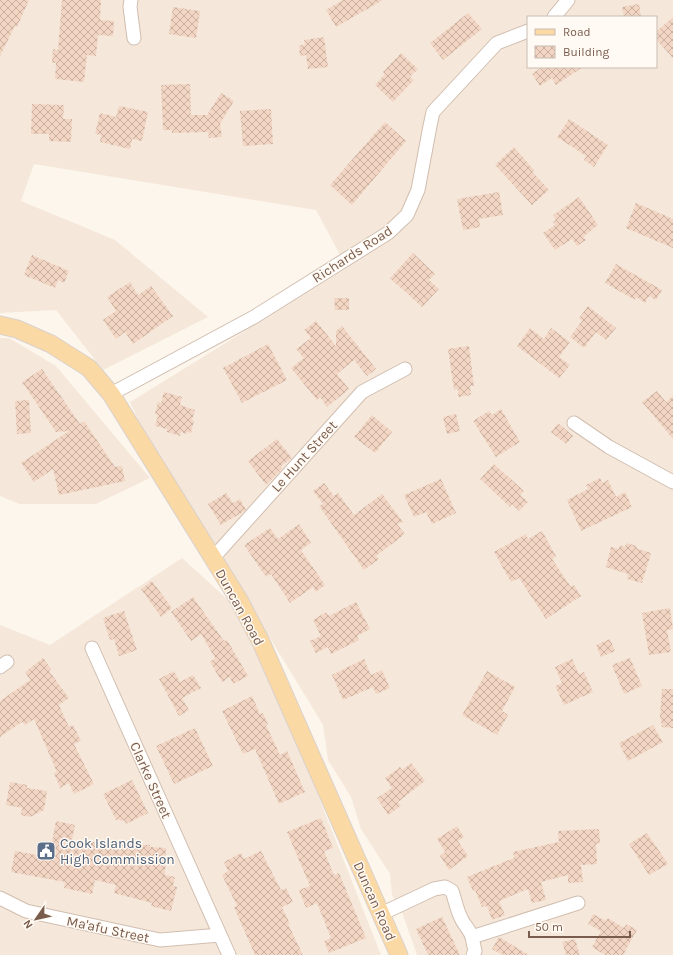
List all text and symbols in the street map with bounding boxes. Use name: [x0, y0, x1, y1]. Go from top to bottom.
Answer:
legend: [527, 16, 657, 68]
text: Road: [563, 25, 591, 39]
text: Building: [563, 45, 610, 59]
street label: Richards Road: [309, 222, 396, 287]
street label: Le Hunt Street: [268, 417, 341, 496]
street label: Duncan Road: [211, 566, 268, 649]
street label: Clarke Street: [126, 739, 175, 821]
place label: Cook Islands High Commission: [60, 835, 175, 868]
public building icon: Cook Islands High Commission: [35, 840, 57, 862]
street label: Duncan Road: [349, 859, 400, 944]
north arrow: [16, 899, 56, 939]
street label: Ma'afu Street: [65, 912, 151, 947]
scale bar: [529, 913, 630, 939]
text: N: [21, 917, 36, 931]
text: 50 m: [535, 920, 563, 934]

